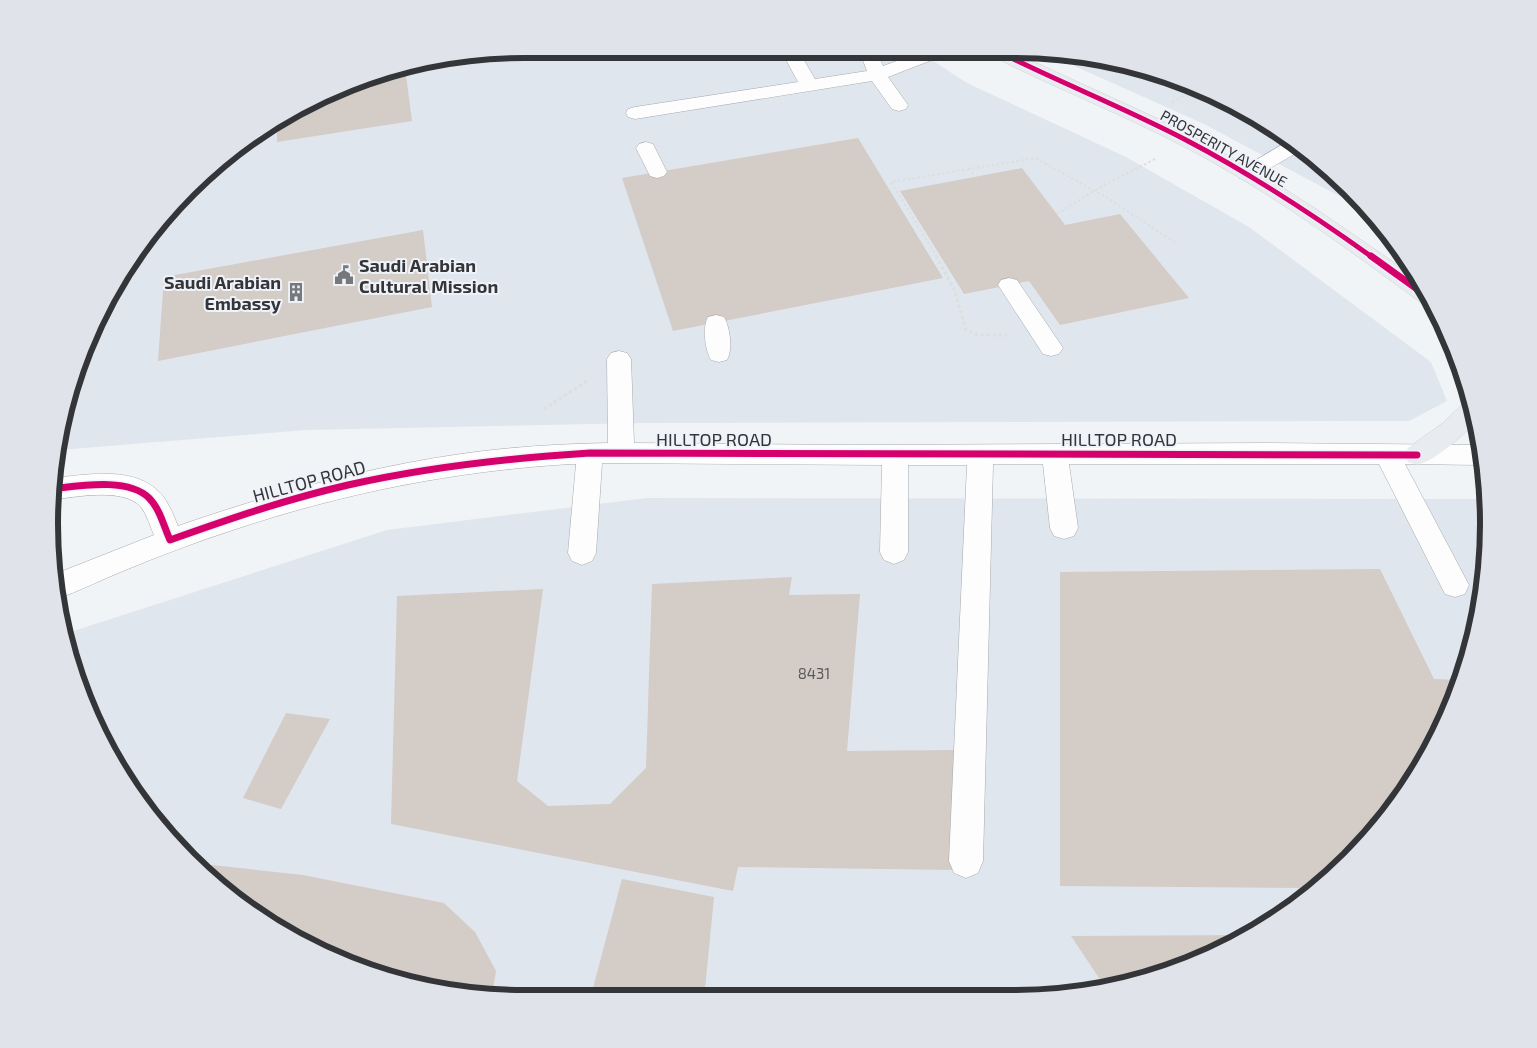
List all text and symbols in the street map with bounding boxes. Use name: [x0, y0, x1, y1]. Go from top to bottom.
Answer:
street label: PROSPERITY AVENUE: [1157, 106, 1291, 190]
place label: Saudi Arabian Cultural Mission: [359, 254, 498, 297]
public building icon: Saudi Arabian Cultural Mission: [333, 264, 355, 286]
place label: Saudi Arabian Embassy: [164, 271, 282, 314]
building icon: Saudi Arabian Embassy: [285, 281, 307, 303]
street label: HILLTOP ROAD: [656, 428, 772, 450]
street label: HILLTOP ROAD: [1061, 428, 1177, 450]
street label: HILLTOP ROAD: [250, 455, 368, 507]
house number: 8431: [798, 664, 830, 682]

